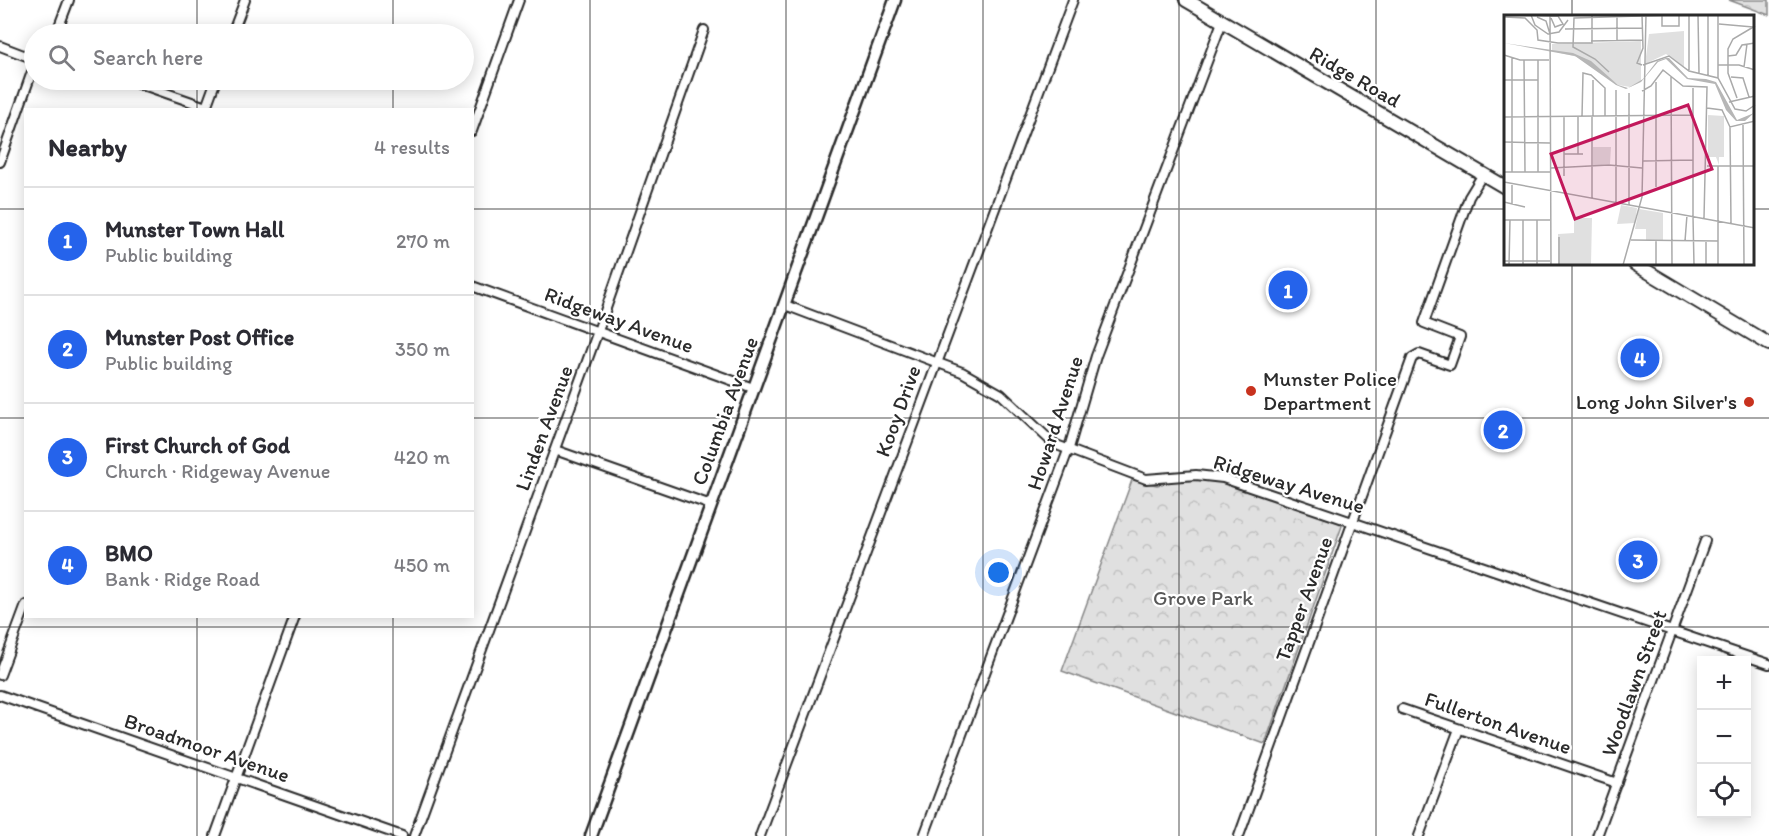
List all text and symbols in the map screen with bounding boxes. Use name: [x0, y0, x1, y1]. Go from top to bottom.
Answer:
inset map: [1504, 15, 1754, 266]
search box: [24, 24, 474, 90]
street label: Ridge Road: [1305, 40, 1406, 113]
icon: search: [45, 41, 78, 74]
text: Search here: [93, 44, 203, 71]
text: Nearby: [48, 131, 127, 163]
text: 4 results: [374, 135, 450, 159]
text: Munster Town Hall: [105, 216, 284, 243]
text: 1: [63, 229, 72, 253]
text: 270 m: [396, 229, 450, 253]
text: Public building: [105, 243, 232, 267]
pin: 1: [1268, 268, 1308, 312]
street label: Ridgeway Avenue: [541, 281, 697, 358]
text: Munster Post Office: [105, 324, 294, 351]
street label: Columbia Avenue: [686, 333, 763, 489]
pin: 4: [1620, 336, 1660, 380]
text: 2: [62, 337, 73, 361]
text: 350 m: [395, 337, 450, 361]
text: Public building: [105, 351, 232, 375]
street label: Howard Avenue: [1021, 353, 1088, 493]
street label: Linden Avenue: [509, 362, 578, 494]
street label: Kooy Drive: [869, 362, 926, 460]
place label: Munster Police Department: [1263, 366, 1397, 415]
marker: Munster Police Department: [1244, 384, 1258, 398]
place label: Long John Silver's: [1576, 389, 1737, 414]
marker: Long John Silver's: [1742, 395, 1756, 409]
pin: 2: [1484, 408, 1522, 452]
text: First Church of God: [105, 432, 290, 459]
text: 3: [62, 445, 73, 469]
text: 420 m: [394, 445, 450, 469]
street label: Ridgeway Avenue: [1211, 449, 1368, 518]
text: Church · Ridgeway Avenue: [105, 459, 330, 483]
street label: Tapper Avenue: [1269, 533, 1338, 665]
pin: 3: [1618, 538, 1658, 582]
text: BMO: [105, 540, 153, 567]
text: 4: [61, 553, 74, 577]
text: 450 m: [394, 553, 450, 577]
your location: [984, 558, 1013, 587]
text: Bank · Ridge Road: [105, 567, 260, 591]
park label: Grove Park: [1153, 585, 1253, 610]
street label: Woodlawn Street: [1595, 606, 1672, 759]
map controls: [1697, 656, 1751, 818]
button: +: [1697, 656, 1751, 710]
street label: Fullerton Avenue: [1422, 686, 1575, 759]
street label: Broadmoor Avenue: [121, 708, 293, 788]
button: −: [1697, 710, 1751, 764]
button: locate: [1697, 764, 1751, 818]

